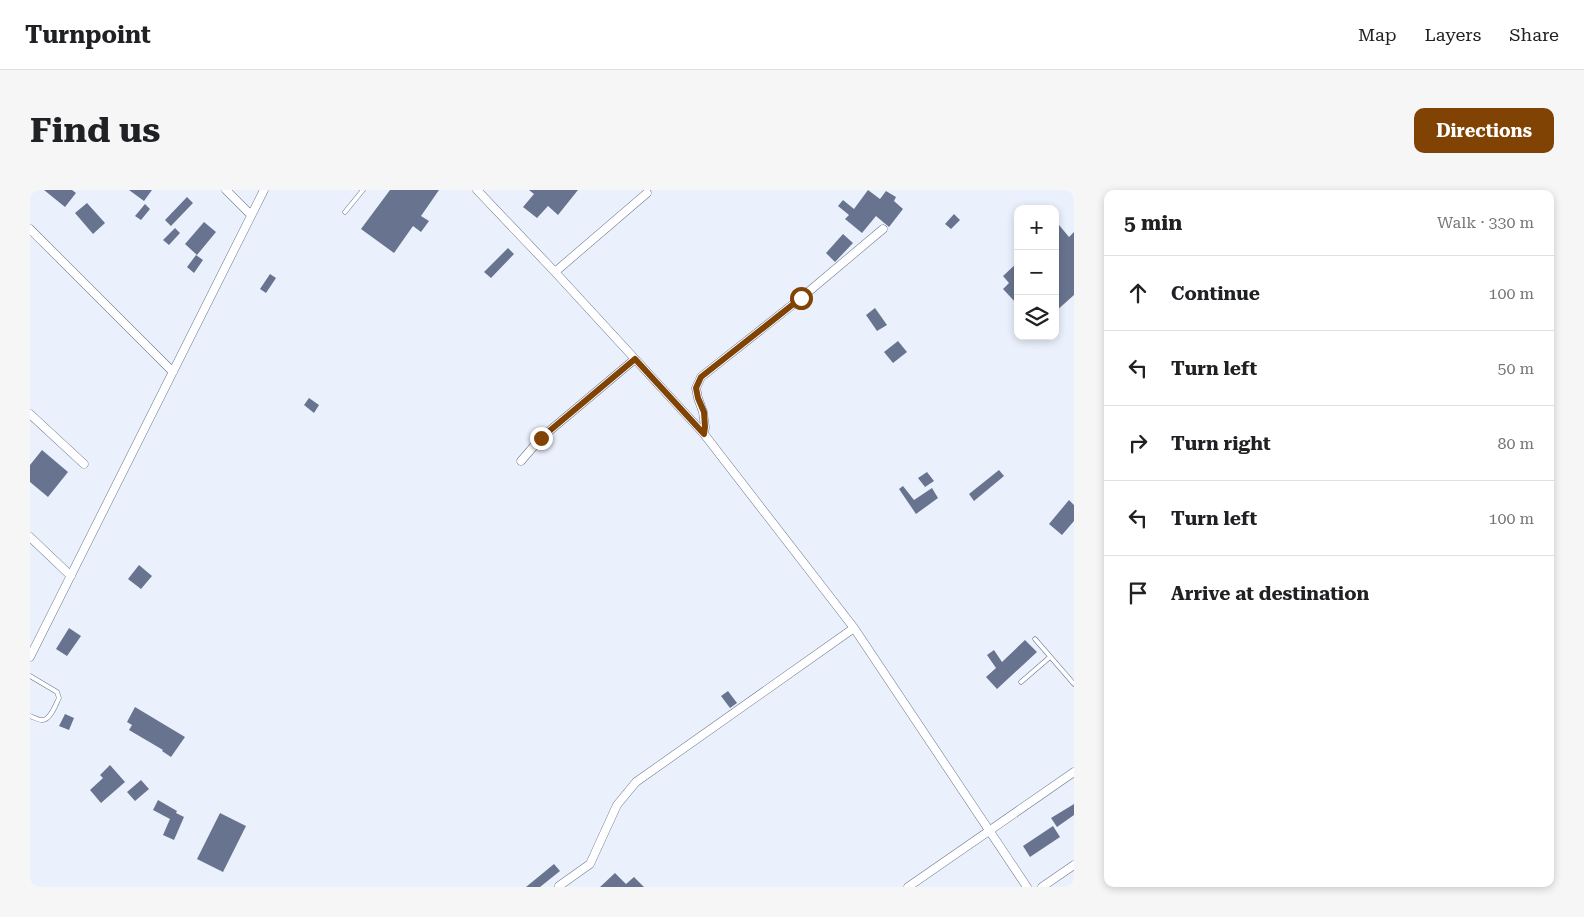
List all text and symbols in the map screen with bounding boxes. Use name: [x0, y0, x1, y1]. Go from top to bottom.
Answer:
text: Turnpoint: [25, 21, 151, 49]
text: Map: [1358, 24, 1397, 45]
text: Layers: [1425, 24, 1481, 45]
text: Share: [1509, 24, 1559, 45]
button: Directions: [1414, 108, 1554, 153]
text: Find us: [30, 110, 160, 151]
map controls: [1014, 205, 1059, 340]
button: +: [1014, 205, 1059, 250]
text: 5 min: [1124, 211, 1182, 235]
text: Walk · 330 m: [1437, 213, 1534, 232]
button: −: [1014, 250, 1059, 295]
icon: ahead: [1124, 279, 1152, 307]
text: Continue: [1171, 282, 1260, 305]
text: 100 m: [1488, 284, 1534, 303]
route start: [790, 287, 813, 310]
button: layers: [1014, 295, 1059, 340]
icon: left: [1124, 354, 1152, 382]
text: Turn left: [1171, 357, 1257, 380]
text: 50 m: [1497, 359, 1534, 378]
route end: [530, 427, 553, 450]
icon: right: [1124, 429, 1152, 457]
text: Turn right: [1171, 432, 1271, 455]
text: 80 m: [1497, 434, 1534, 453]
icon: left: [1124, 504, 1152, 532]
text: Turn left: [1171, 507, 1257, 530]
text: 100 m: [1488, 509, 1534, 528]
icon: arrive: [1124, 579, 1152, 607]
text: Arrive at destination: [1171, 582, 1369, 605]

